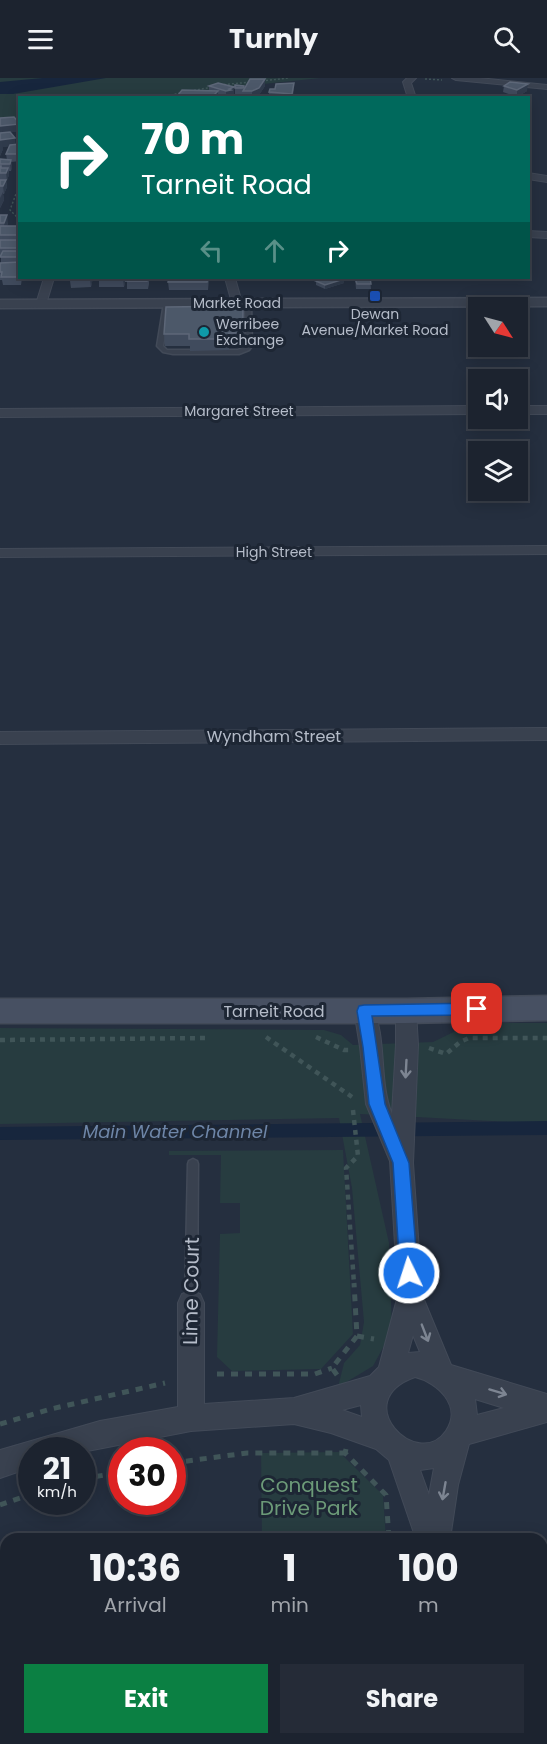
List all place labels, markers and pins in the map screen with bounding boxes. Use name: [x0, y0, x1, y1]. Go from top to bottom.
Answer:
marker: Dewan Avenue/Market Road: [368, 289, 382, 303]
place label: Dewan Avenue/Market Road: [301, 304, 449, 340]
place label: Werribee Exchange: [216, 314, 284, 350]
marker: Werribee Exchange: [197, 325, 211, 339]
pin: [451, 983, 502, 1034]

